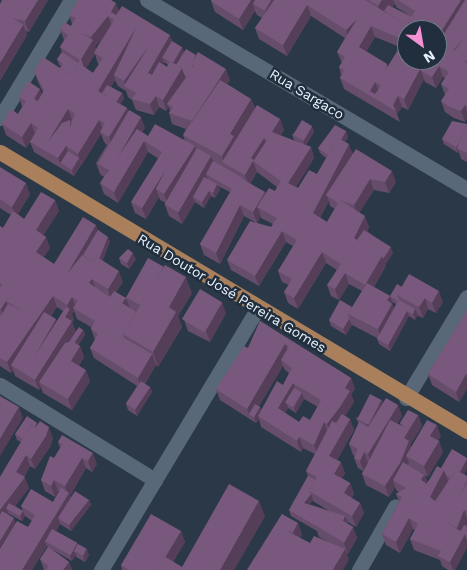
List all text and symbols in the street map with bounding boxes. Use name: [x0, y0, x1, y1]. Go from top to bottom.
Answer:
north arrow: [397, 20, 447, 70]
text: N: [421, 47, 438, 66]
street label: Rua Sargaco: [267, 65, 347, 123]
street label: Rua Doutor José Pereira Gomes: [134, 230, 330, 356]

